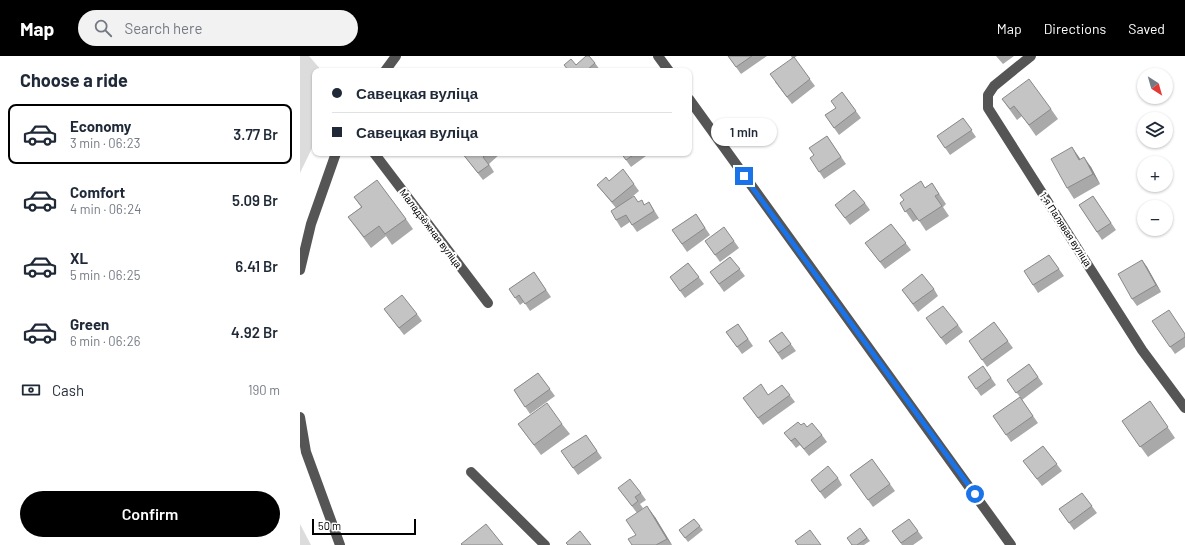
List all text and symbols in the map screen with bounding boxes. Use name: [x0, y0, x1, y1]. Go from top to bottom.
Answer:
search box: [78, 10, 358, 46]
text: Map: [20, 17, 54, 40]
icon: search: [92, 17, 114, 39]
text: Search here: [124, 19, 202, 37]
text: Map: [997, 20, 1022, 37]
text: Directions: [1044, 20, 1106, 37]
text: Saved: [1128, 20, 1165, 37]
north arrow: [1137, 68, 1173, 104]
map controls: [1137, 68, 1173, 236]
text: Choose a ride: [20, 69, 128, 91]
text: Савецкая вуліца: [356, 84, 478, 102]
button: layers: [1137, 112, 1173, 148]
icon: car: [22, 116, 58, 152]
text: Economy: [70, 117, 131, 135]
callout: 1 min: [711, 118, 777, 146]
text: Савецкая вуліца: [356, 123, 478, 141]
text: 1 min: [730, 124, 758, 140]
text: 3.77 Br: [233, 125, 278, 143]
text: 3 min · 06:23: [70, 135, 140, 151]
button: +: [1137, 156, 1173, 192]
route end: [735, 167, 753, 185]
icon: car: [22, 182, 58, 218]
text: Comfort: [70, 183, 125, 201]
street label: Маладзёжная вуліца: [397, 186, 465, 270]
street label: 1-я Палявая вуліца: [1037, 190, 1095, 269]
text: 5.09 Br: [232, 191, 278, 209]
button: −: [1137, 200, 1173, 236]
text: 4 min · 06:24: [70, 201, 141, 217]
icon: car: [22, 248, 58, 284]
text: XL: [70, 249, 88, 267]
text: 6.41 Br: [235, 257, 278, 275]
text: 5 min · 06:25: [70, 267, 140, 283]
icon: car: [22, 314, 58, 350]
text: Green: [70, 315, 109, 333]
text: 4.92 Br: [231, 323, 278, 341]
text: 6 min · 06:26: [70, 333, 140, 349]
icon: cash: [20, 379, 42, 401]
text: Cash: [52, 381, 84, 399]
text: 190 m: [248, 382, 280, 398]
route start: [966, 485, 984, 503]
button: Confirm: [20, 491, 280, 537]
scale bar: [312, 517, 416, 536]
text: 50 m: [318, 519, 341, 532]

